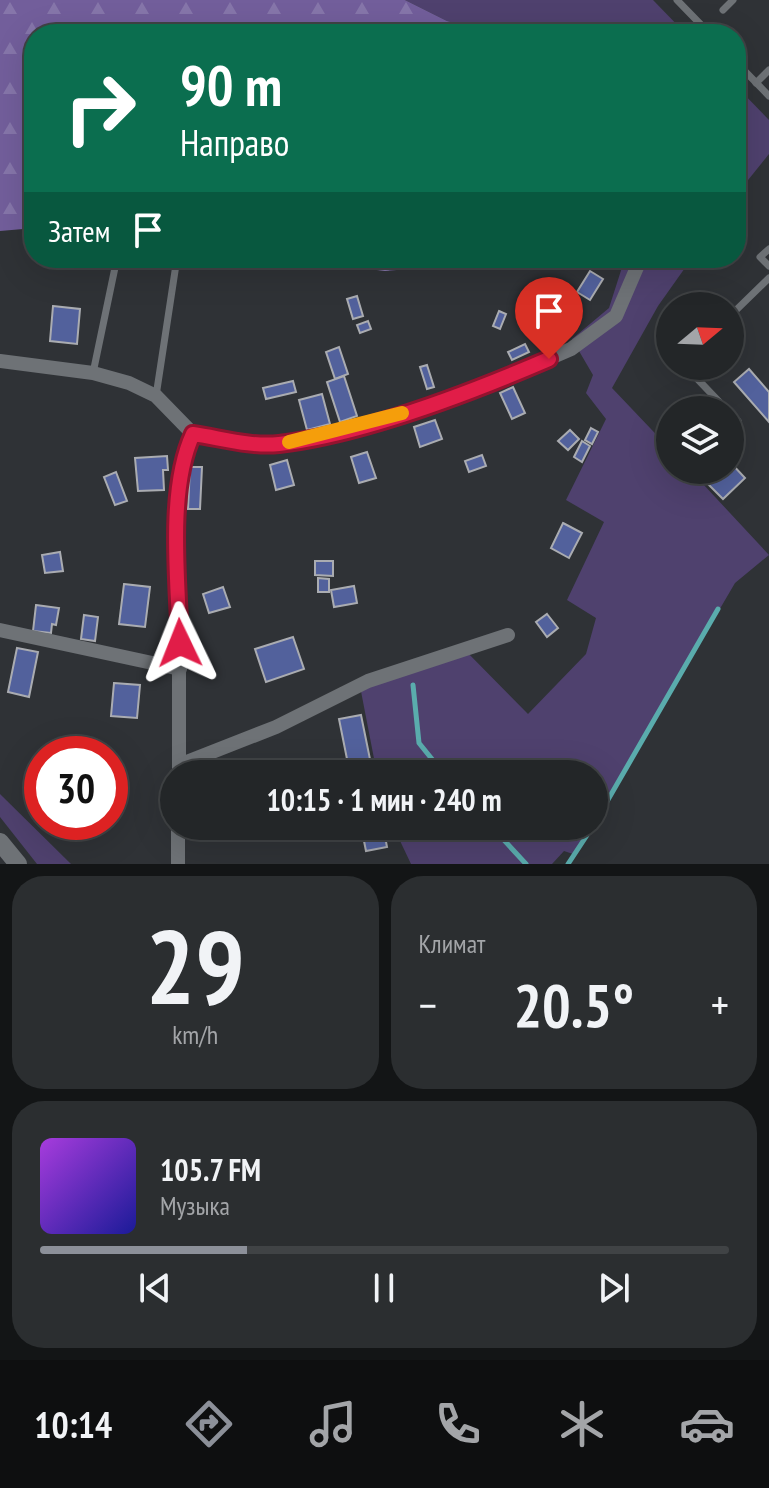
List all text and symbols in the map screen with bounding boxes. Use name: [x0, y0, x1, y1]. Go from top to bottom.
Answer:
text: 90 m: [180, 49, 282, 121]
icon: right: [48, 56, 152, 160]
text: Направо: [180, 119, 289, 166]
icon: arrive: [126, 208, 170, 252]
text: Затем: [48, 211, 110, 250]
pin: [515, 277, 583, 359]
icon: arrive: [527, 289, 571, 333]
north arrow: [656, 292, 744, 380]
map controls: [656, 292, 744, 484]
button: layers: [656, 396, 744, 484]
position arrow: [138, 601, 222, 685]
speed limit sign: 30: [24, 736, 128, 840]
text: 10:15 · 1 мин · 240 m: [266, 780, 502, 819]
text: 29: [146, 898, 245, 1033]
text: Климат: [419, 927, 485, 960]
text: 20.5°: [513, 966, 634, 1044]
text: −: [419, 976, 437, 1033]
text: +: [711, 976, 729, 1033]
text: km/h: [172, 1018, 218, 1051]
text: 105.7 FM: [160, 1150, 261, 1189]
text: Музыка: [160, 1189, 230, 1222]
icon: previous: [133, 1266, 177, 1310]
icon: pause: [362, 1266, 406, 1310]
icon: next: [592, 1266, 636, 1310]
icon: directions: [181, 1396, 237, 1452]
icon: music: [305, 1396, 361, 1452]
icon: phone: [430, 1396, 486, 1452]
icon: climate: [554, 1396, 610, 1452]
icon: car: [679, 1396, 735, 1452]
text: 10:14: [34, 1401, 112, 1448]

